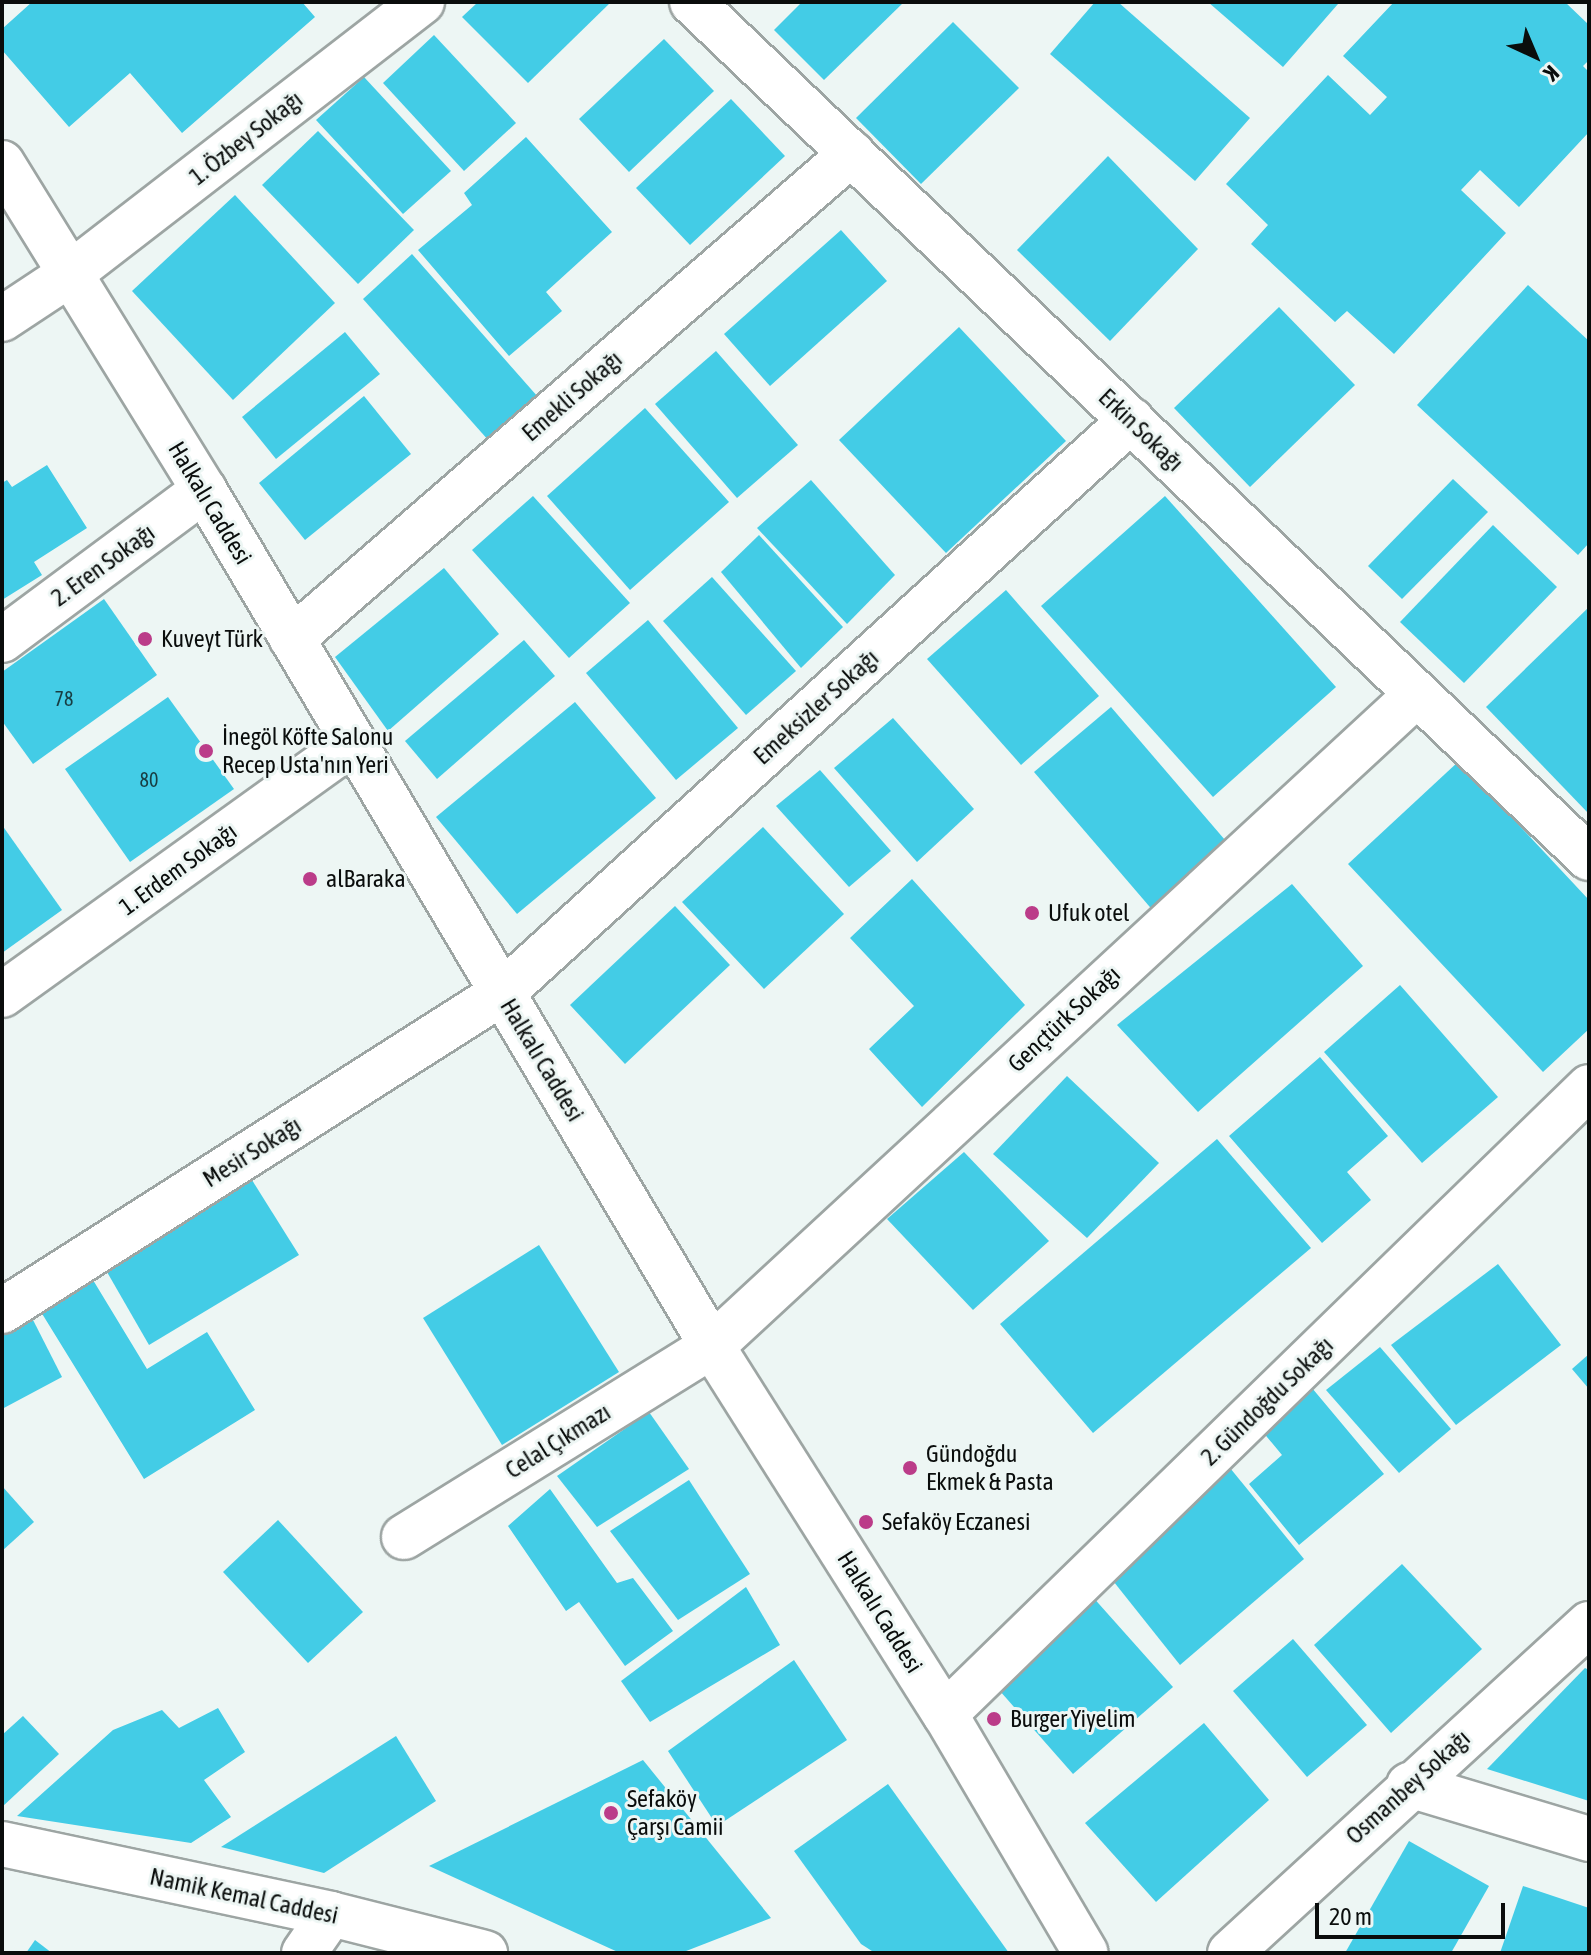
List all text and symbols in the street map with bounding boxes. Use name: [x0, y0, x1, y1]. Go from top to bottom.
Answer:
north arrow: [1495, 16, 1575, 96]
text: K: [1539, 60, 1565, 86]
street label: 1. Özbey Sokağı: [184, 85, 308, 191]
street label: Emekli Sokağı: [516, 345, 628, 447]
street label: Erkin Sokağı: [1093, 383, 1189, 477]
street label: Halkalı Caddesi: [162, 436, 258, 570]
street label: 2. Eren Sokağı: [46, 518, 160, 612]
place label: Kuveyt Türk: [161, 625, 263, 653]
marker: Kuveyt Türk: [136, 630, 154, 648]
street label: Emeksizler Sokağı: [748, 643, 884, 771]
house number: 78: [55, 686, 73, 710]
place label: İnegöl Köfte Salonu Recep Usta'nın Yeri: [222, 723, 393, 779]
marker: İnegöl Köfte Salonu Recep Usta'nın Yeri: [197, 742, 215, 760]
house number: 80: [140, 767, 158, 791]
street label: 1. Erdem Sokağı: [114, 817, 242, 921]
place label: alBaraka: [326, 865, 406, 893]
marker: alBaraka: [301, 870, 319, 888]
place label: Ufuk otel: [1048, 899, 1129, 927]
marker: Ufuk otel: [1023, 904, 1041, 922]
street label: Gençtürk Sokağı: [1002, 960, 1126, 1078]
street label: Halkalı Caddesi: [494, 993, 590, 1127]
street label: Mesir Sokağı: [198, 1111, 306, 1193]
street label: 2. Gündoğdu Sokağı: [1195, 1331, 1339, 1471]
street label: Celal Çıkmazı: [500, 1397, 616, 1485]
place label: Gündoğdu Ekmek & Pasta: [926, 1440, 1054, 1496]
marker: Gündoğdu Ekmek & Pasta: [901, 1459, 919, 1477]
place label: Sefaköy Eczanesi: [882, 1508, 1030, 1536]
marker: Sefaköy Eczanesi: [857, 1513, 875, 1531]
street label: Halkalı Caddesi: [831, 1546, 929, 1678]
place label: Burger Yiyelim: [1010, 1705, 1136, 1733]
marker: Burger Yiyelim: [985, 1710, 1003, 1728]
street label: Osmanbey Sokağı: [1340, 1724, 1476, 1850]
place label: Sefaköy Çarşı Camii: [627, 1785, 724, 1841]
marker: Sefaköy Çarşı Camii: [602, 1804, 620, 1822]
street label: Namik Kemal Caddesi: [147, 1862, 341, 1930]
scale bar: [1319, 1887, 1509, 1937]
text: 20 m: [1329, 1903, 1372, 1930]

